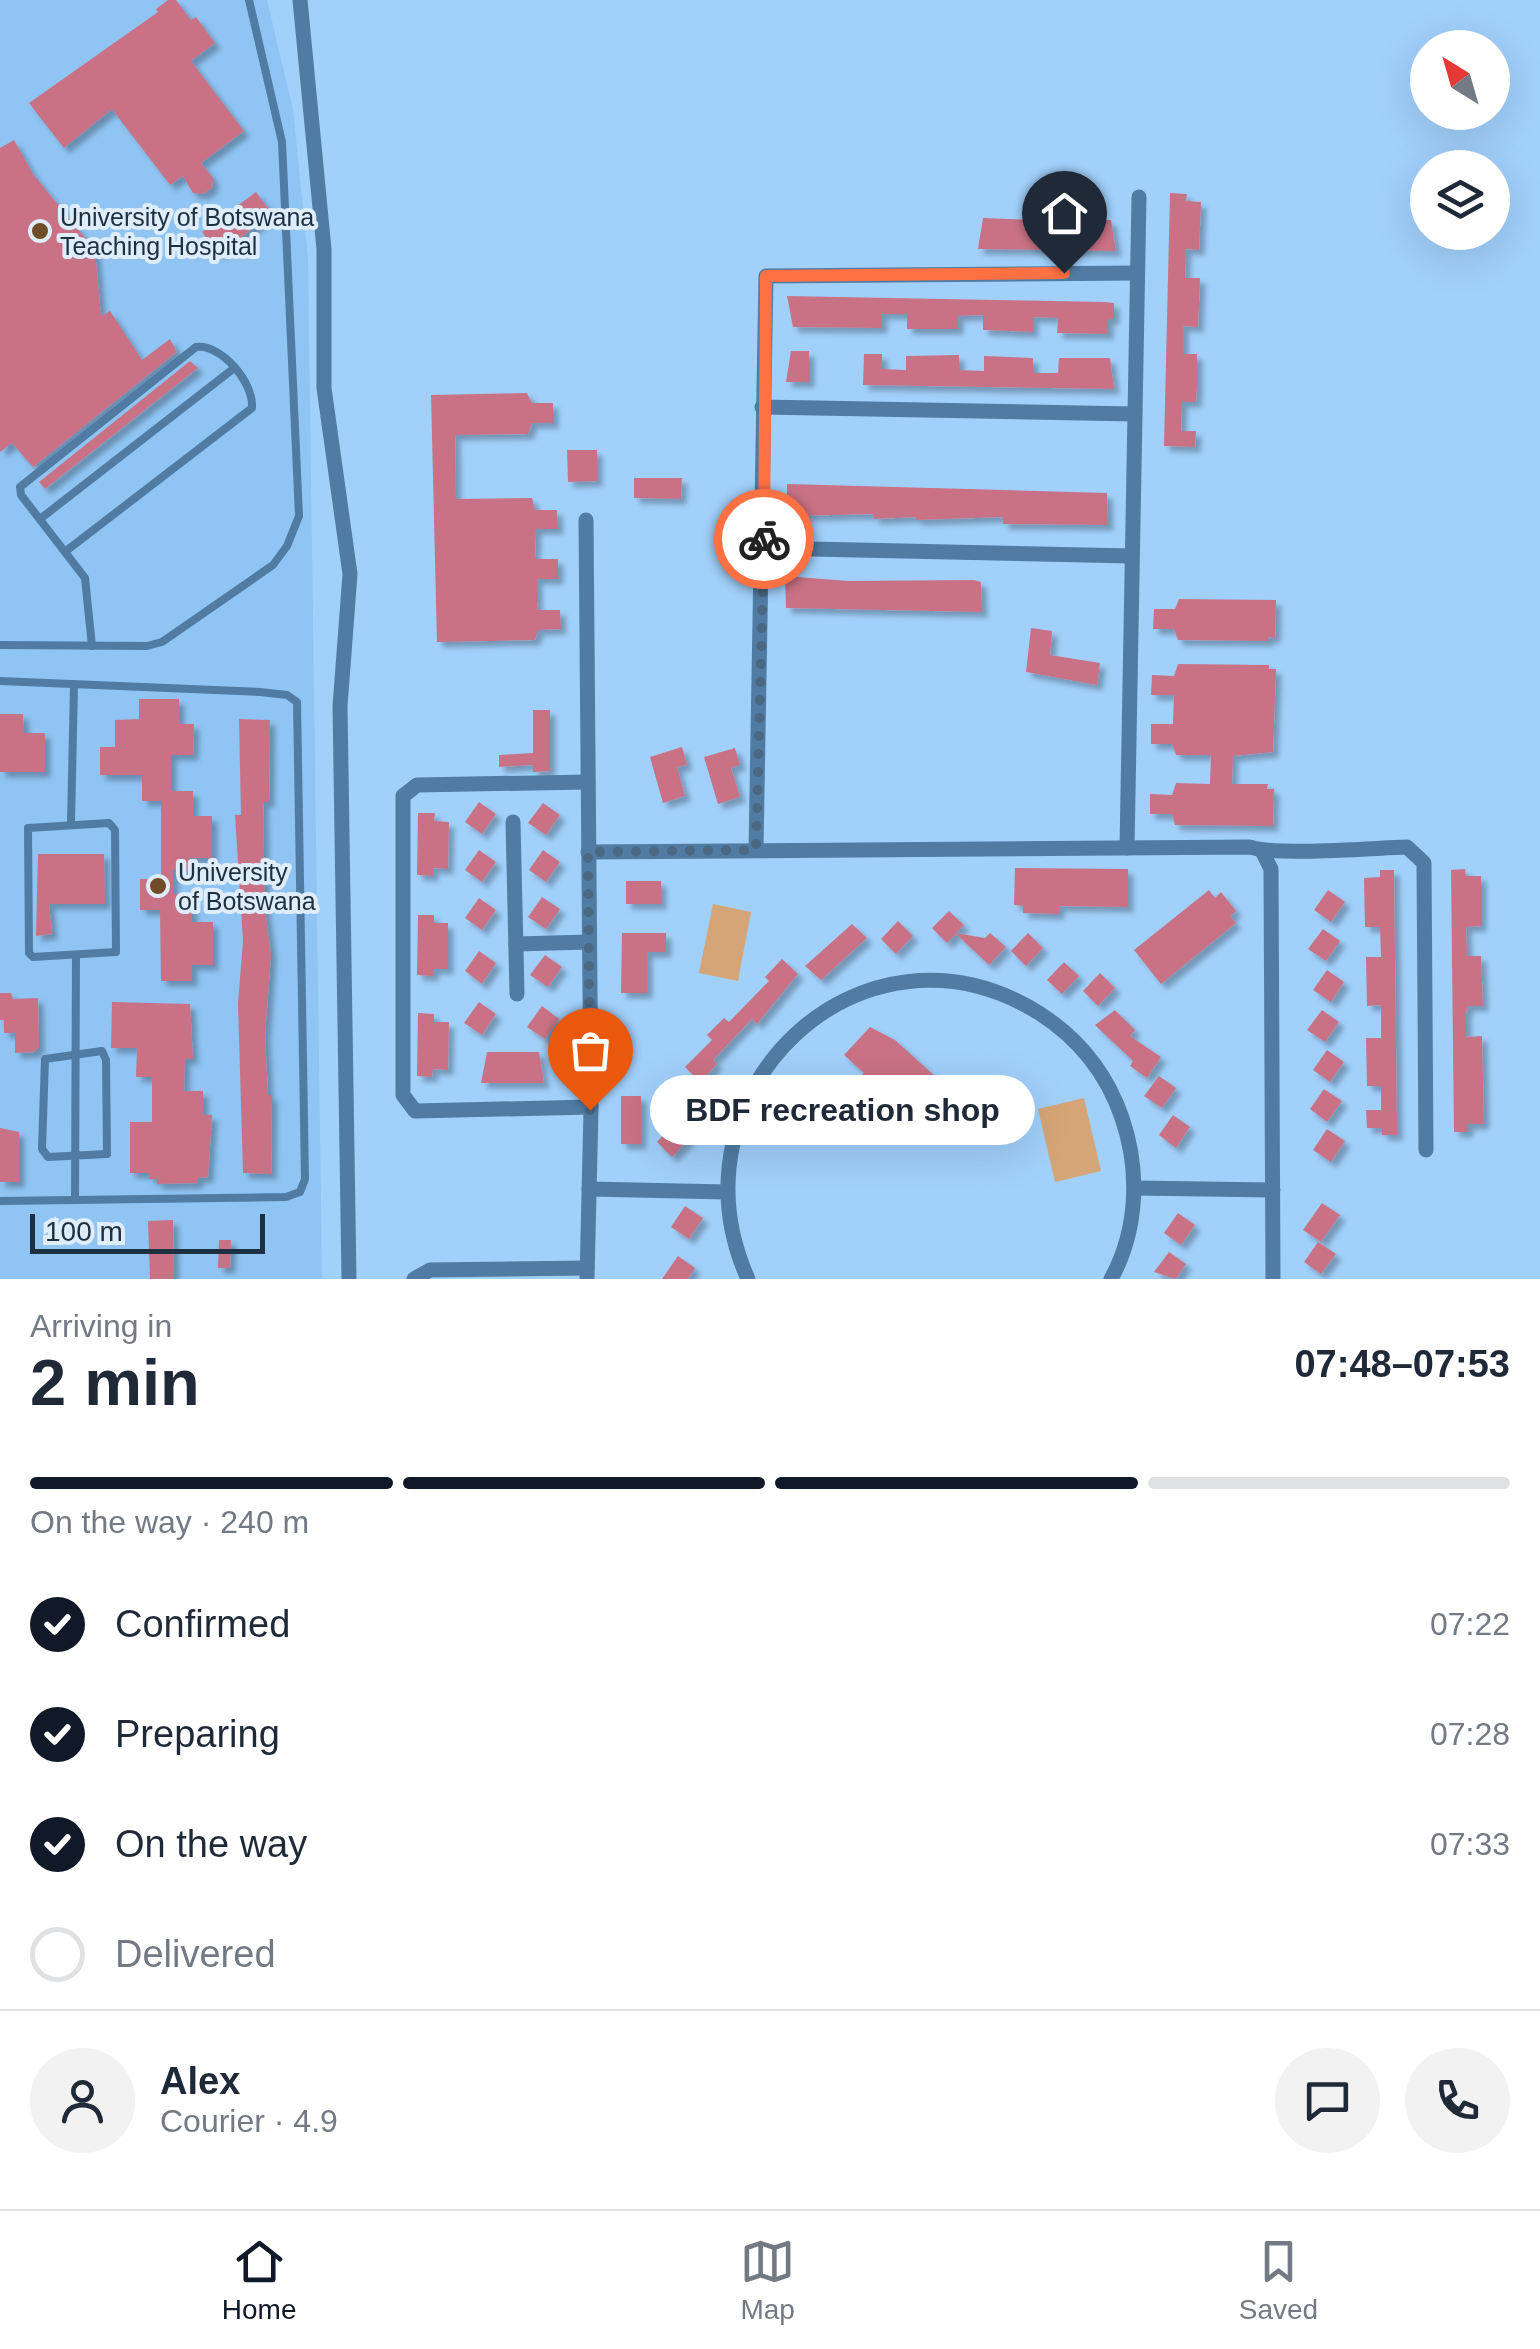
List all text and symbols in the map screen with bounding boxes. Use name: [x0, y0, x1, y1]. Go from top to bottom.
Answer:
north arrow: [1410, 30, 1510, 130]
map controls: [1410, 30, 1510, 250]
button: layers: [1410, 150, 1510, 250]
pin: [1022, 171, 1107, 274]
icon: home: [1037, 186, 1092, 241]
place label: University of Botswana Teaching Hospital: [60, 203, 314, 260]
marker: University of Botswana Teaching Hospital: [29, 220, 51, 242]
courier: [714, 489, 814, 589]
icon: bike: [737, 512, 792, 567]
place label: University of Botswana: [178, 858, 316, 915]
marker: University of Botswana: [147, 875, 169, 897]
pin: [548, 1008, 633, 1111]
icon: bag: [563, 1023, 618, 1078]
callout: BDF recreation shop: [650, 1075, 1035, 1145]
text: BDF recreation shop: [685, 1092, 1000, 1128]
scale bar: [30, 1209, 265, 1254]
text: 100 m: [45, 1216, 123, 1247]
text: Arriving in: [30, 1308, 172, 1344]
text: 07:48–07:53: [1294, 1343, 1510, 1385]
text: 2 min: [30, 1346, 200, 1419]
text: On the way · 240 m: [30, 1504, 309, 1540]
icon: check: [30, 1597, 85, 1652]
text: Confirmed: [115, 1603, 290, 1645]
text: 07:22: [1430, 1606, 1510, 1642]
icon: check: [30, 1707, 85, 1762]
text: Preparing: [115, 1713, 280, 1755]
text: 07:28: [1430, 1716, 1510, 1752]
icon: check: [30, 1817, 85, 1872]
text: On the way: [115, 1823, 307, 1865]
text: 07:33: [1430, 1826, 1510, 1862]
text: Delivered: [115, 1933, 276, 1975]
button: person: [30, 2048, 135, 2153]
button: chat: [1275, 2048, 1380, 2153]
button: phone: [1405, 2048, 1510, 2153]
text: Alex: [160, 2060, 240, 2102]
text: Courier · 4.9: [160, 2103, 338, 2139]
tab: Home: [222, 2234, 297, 2326]
tab: Map: [740, 2234, 795, 2326]
tab: Saved: [1239, 2234, 1318, 2326]

